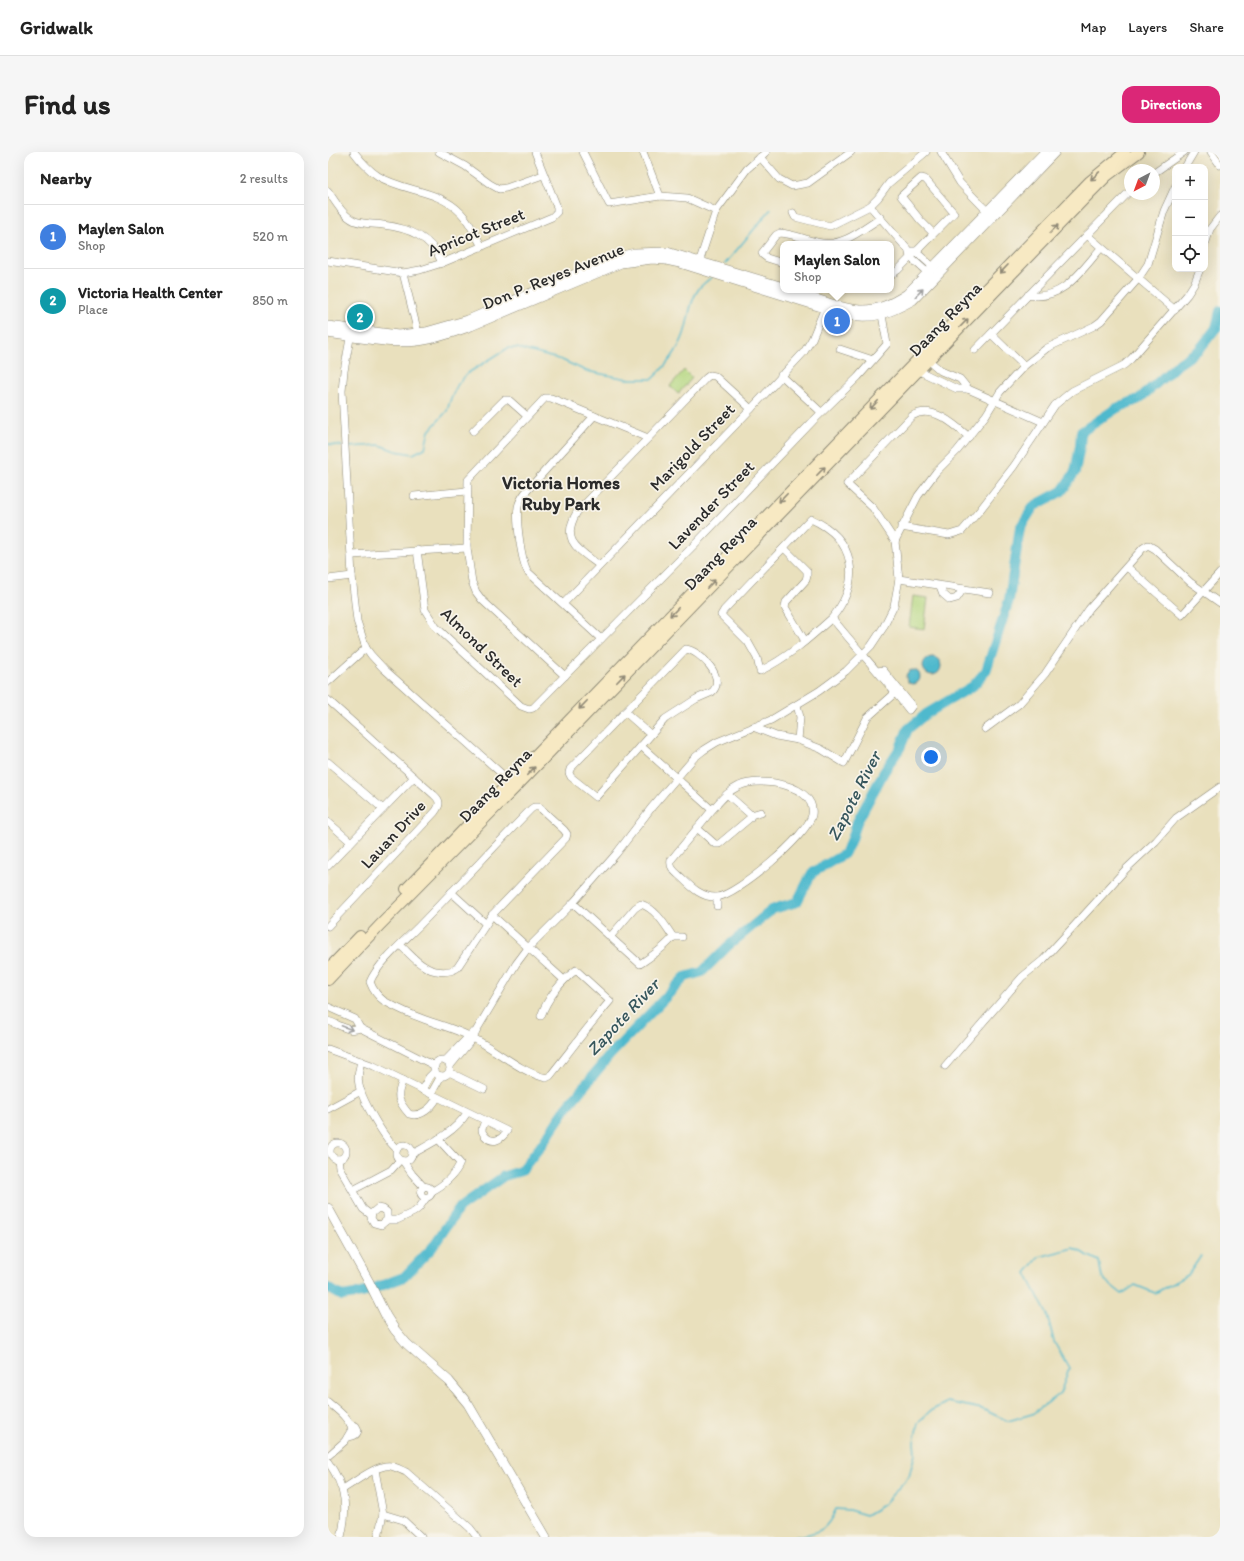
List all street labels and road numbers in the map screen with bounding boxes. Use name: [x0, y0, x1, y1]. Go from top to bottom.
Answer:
street label: Apricot Street: [425, 203, 527, 261]
street label: Don P. Reyes Avenue: [479, 238, 627, 314]
street label: Daang Reyna: [905, 278, 986, 360]
street label: Marigold Street: [645, 399, 739, 495]
street label: Lavender Street: [664, 456, 758, 554]
street label: Daang Reyna: [680, 512, 761, 594]
street label: Almond Street: [437, 603, 527, 691]
street label: Daang Reyna: [455, 744, 536, 826]
street label: Lauan Drive: [356, 796, 430, 872]

